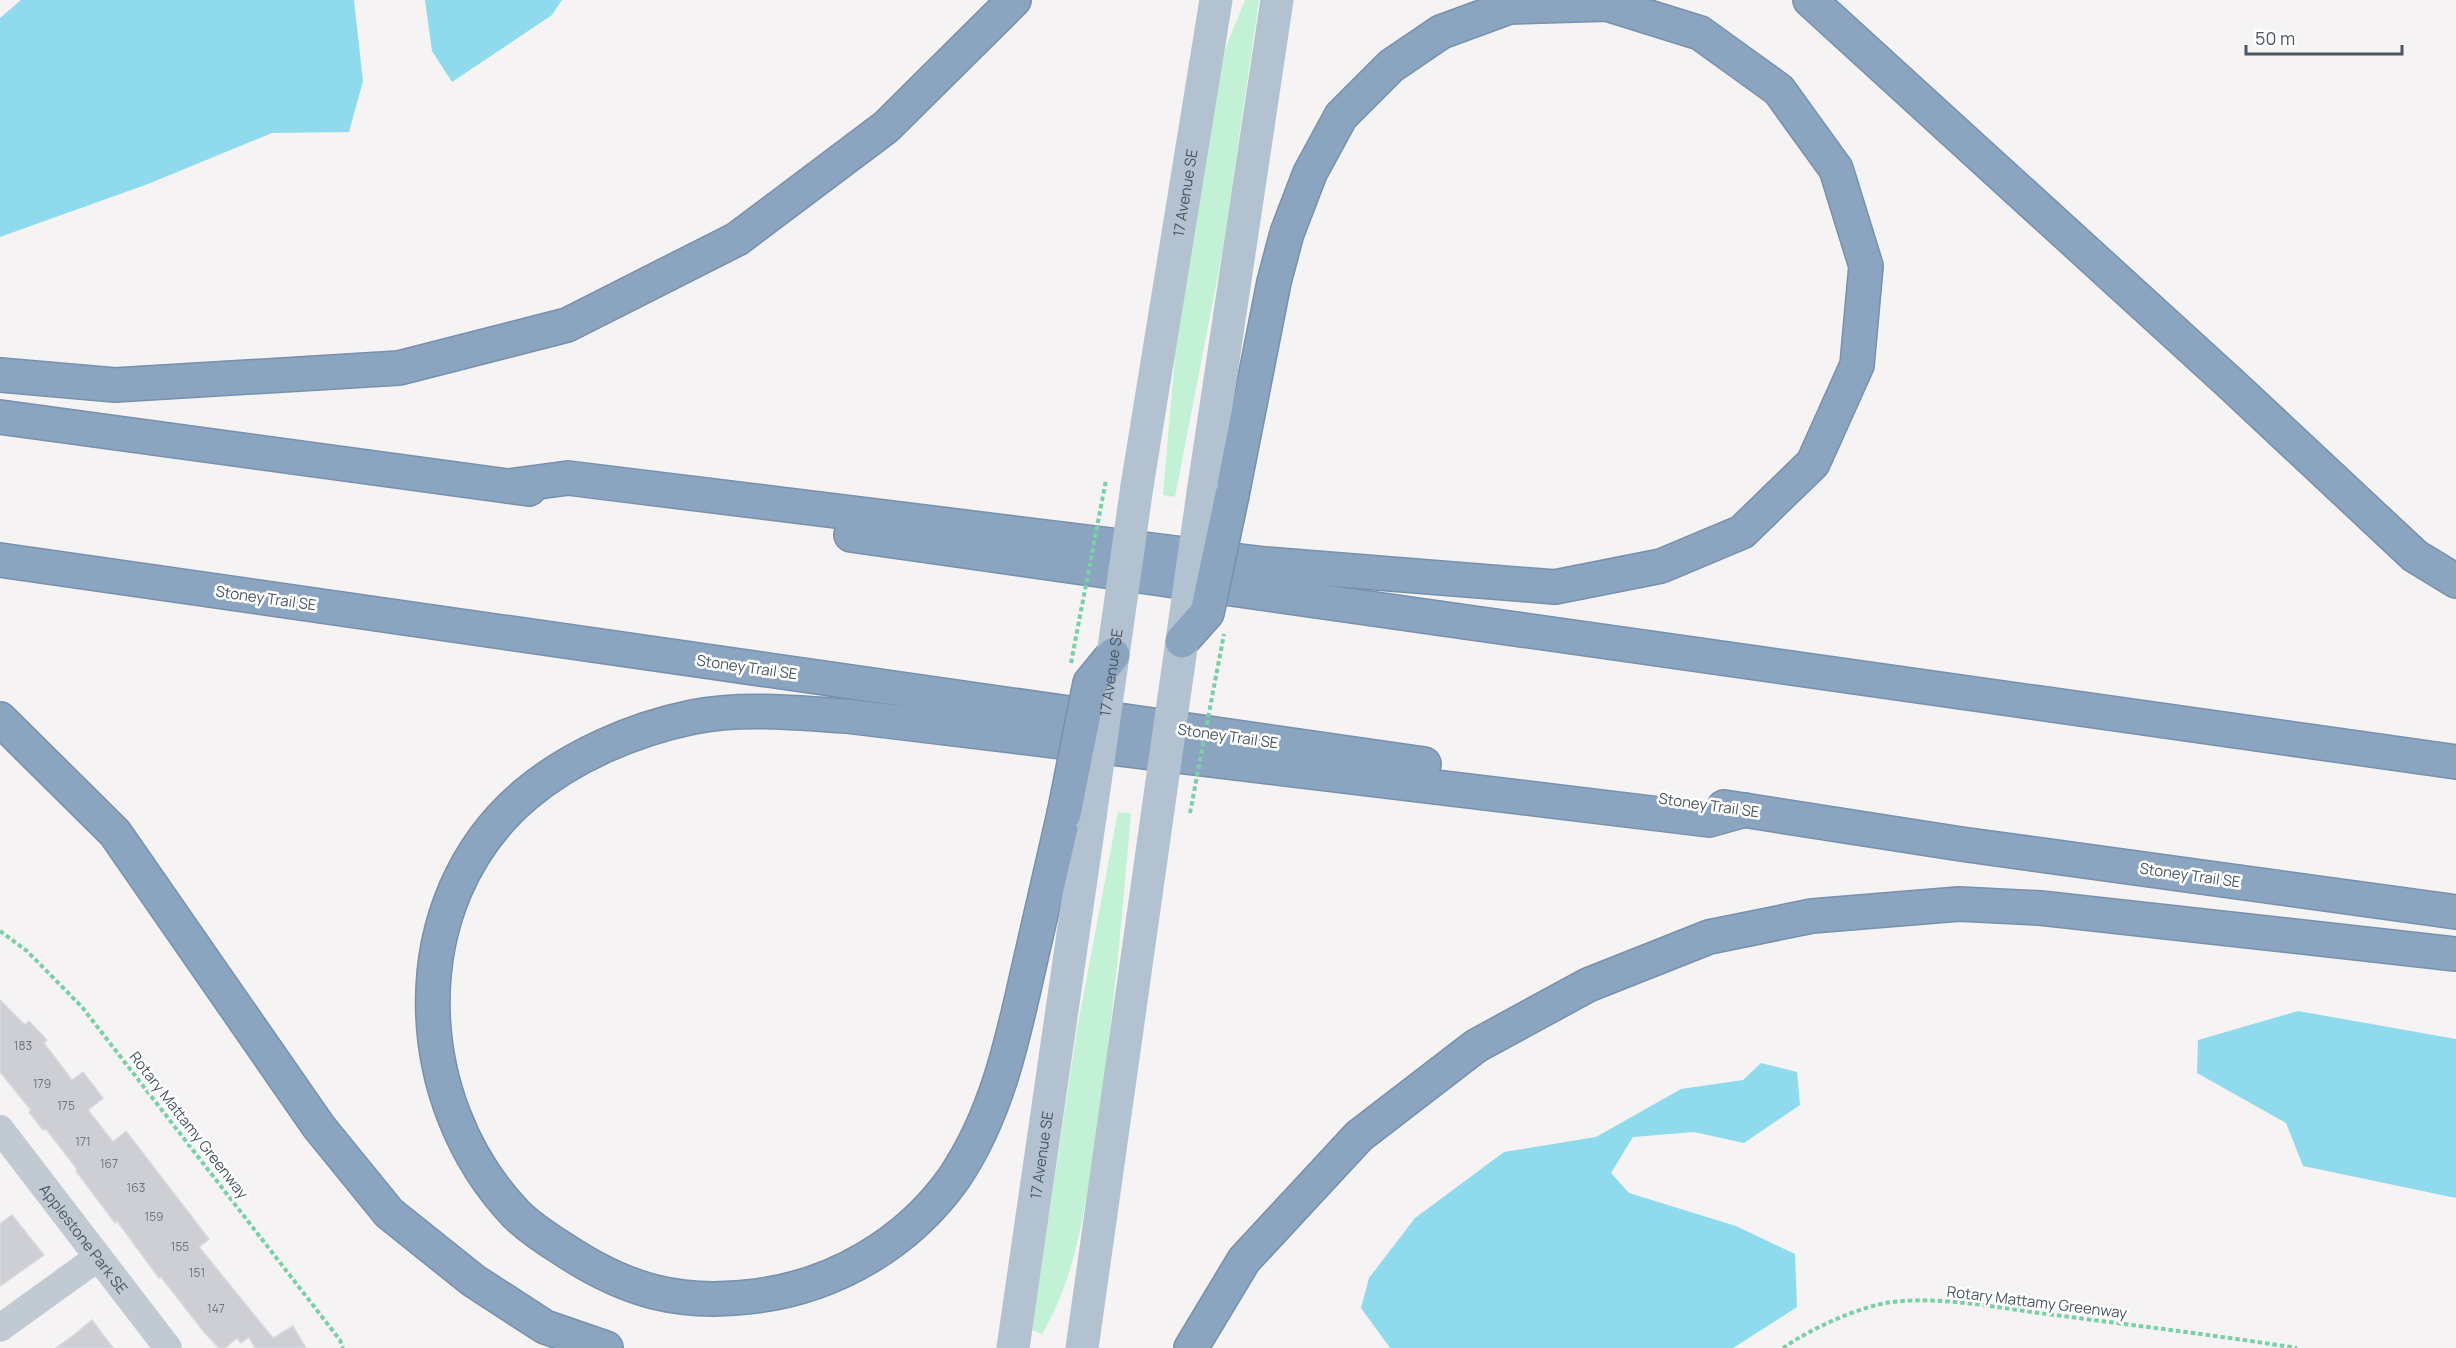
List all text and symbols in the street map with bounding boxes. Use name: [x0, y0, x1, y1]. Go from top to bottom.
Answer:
scale bar: [2246, 18, 2402, 56]
text: 50 m: [2255, 26, 2295, 50]
street label: 17 Avenue SE: [1167, 147, 1202, 238]
street label: Stoney Trail SE: [214, 581, 318, 615]
street label: 17 Avenue SE: [1094, 627, 1127, 718]
street label: Stoney Trail SE: [695, 650, 799, 684]
street label: Stoney Trail SE: [1176, 719, 1280, 753]
street label: Stoney Trail SE: [1657, 788, 1761, 822]
street label: Stoney Trail SE: [2138, 858, 2242, 892]
house number: 183: [14, 1037, 32, 1054]
street label: Rotary Mattamy Greenway: [125, 1047, 253, 1203]
house number: 179: [33, 1075, 51, 1092]
house number: 175: [57, 1097, 75, 1114]
street label: 17 Avenue SE: [1024, 1110, 1058, 1200]
house number: 171: [75, 1133, 91, 1150]
house number: 167: [100, 1155, 118, 1172]
street label: Applestone Park SE: [35, 1179, 133, 1298]
house number: 163: [127, 1179, 145, 1196]
house number: 159: [144, 1208, 164, 1225]
house number: 155: [171, 1238, 189, 1255]
house number: 151: [189, 1264, 205, 1281]
street label: Rotary Mattamy Greenway: [1946, 1281, 2128, 1323]
house number: 147: [207, 1300, 225, 1317]

